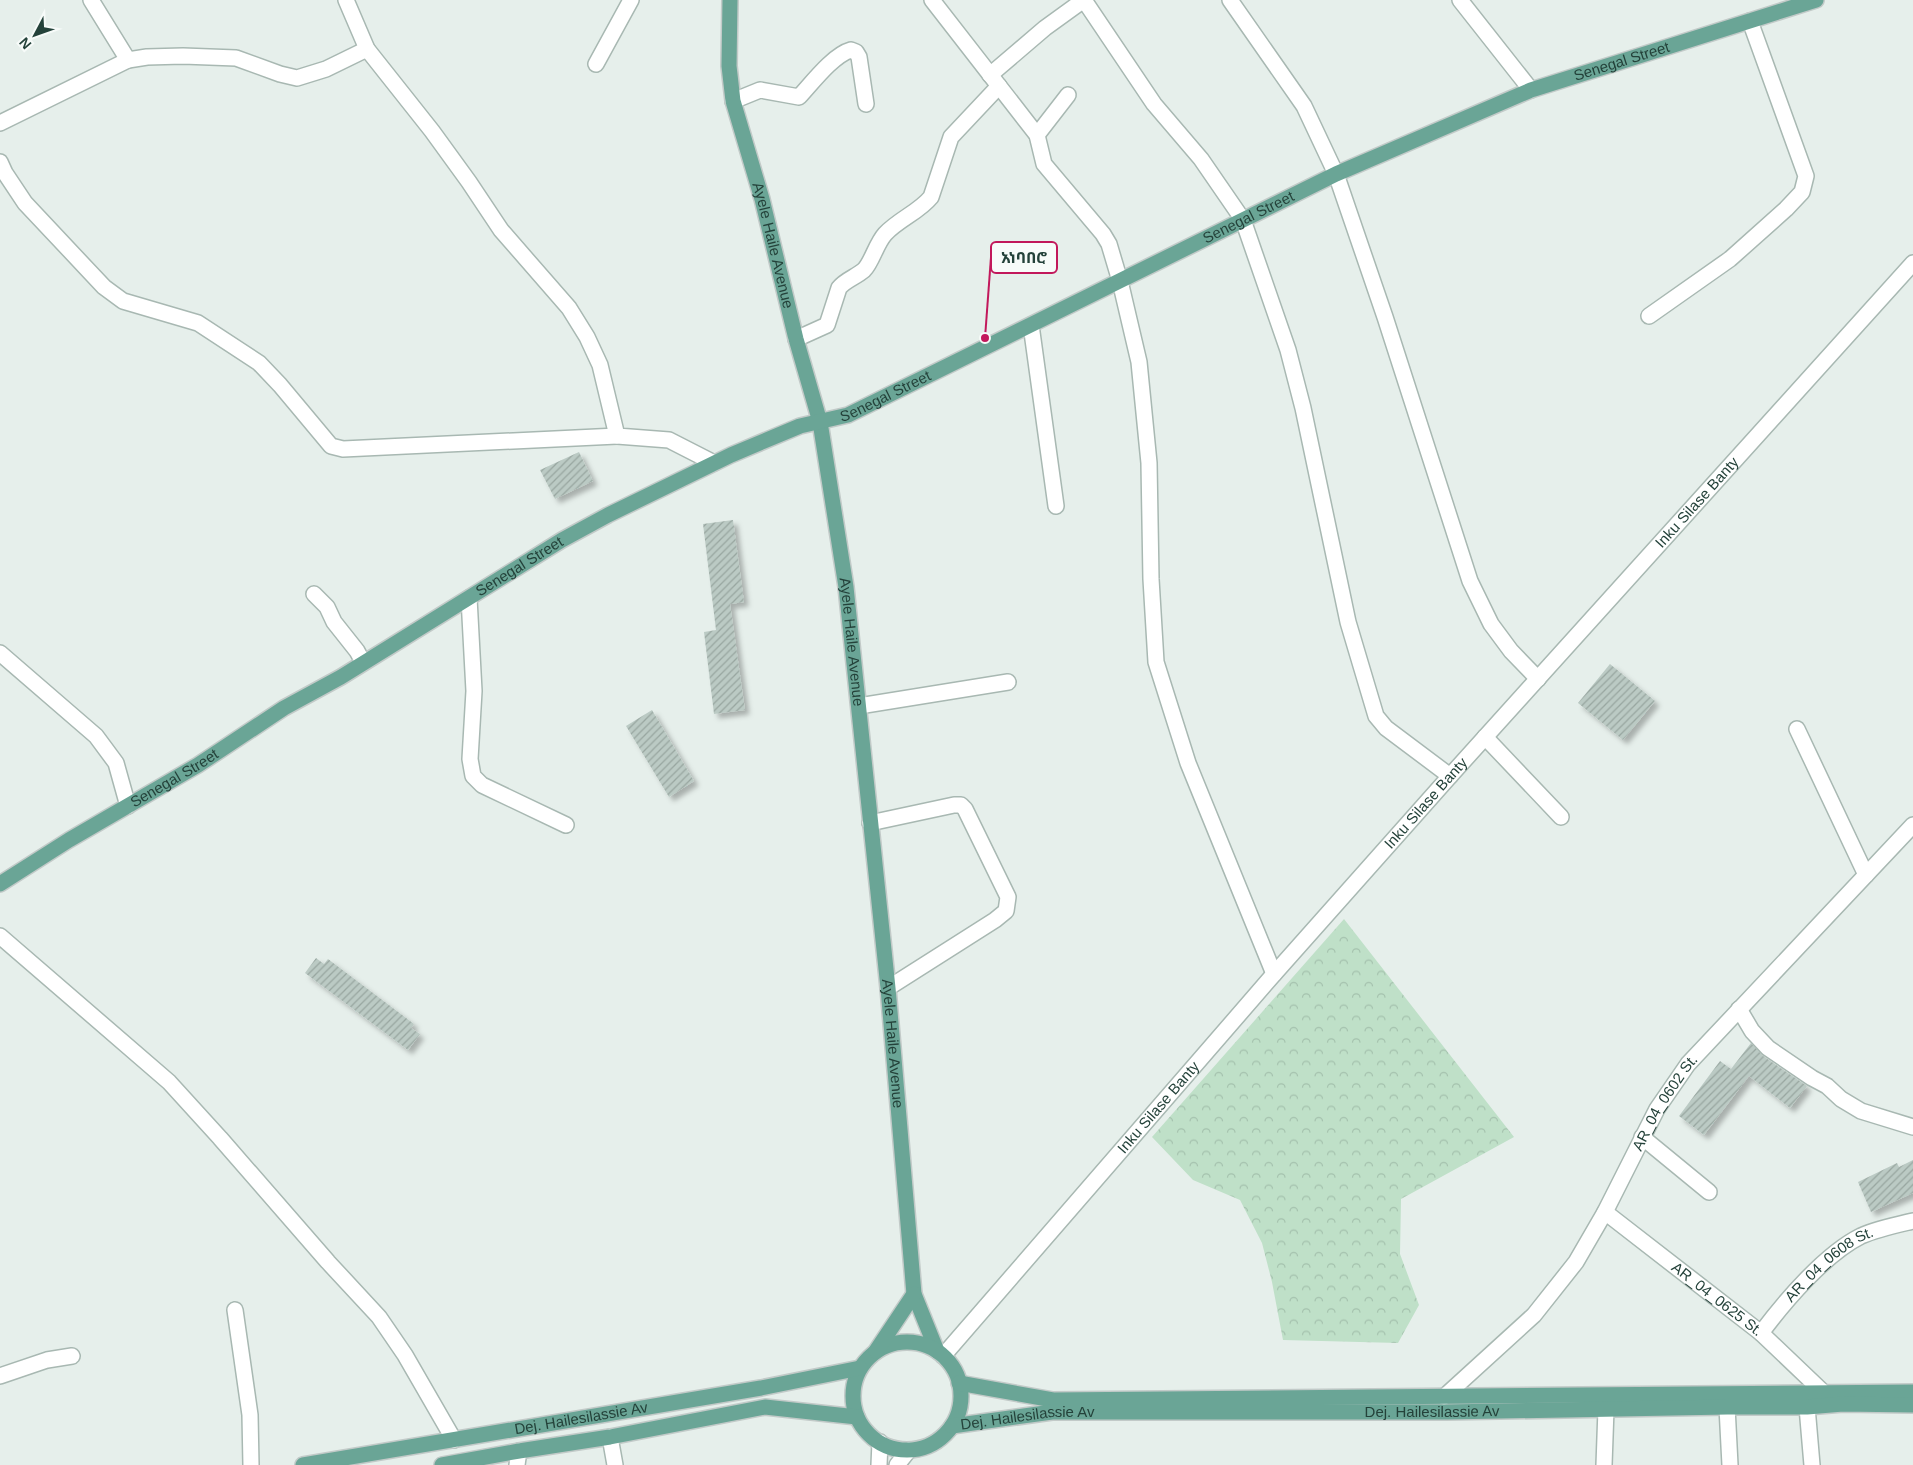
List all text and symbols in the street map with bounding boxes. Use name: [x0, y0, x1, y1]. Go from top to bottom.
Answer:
north arrow: [10, 10, 60, 60]
text: N: [16, 34, 35, 53]
street label: Senegal Street: [1572, 38, 1672, 84]
street label: Ayele Haile Avenue: [749, 180, 797, 310]
street label: Senegal Street: [1200, 187, 1297, 246]
callout: አነባበሮ: [991, 242, 1057, 273]
text: አነባበሮ: [1001, 249, 1047, 266]
street label: Senegal Street: [838, 366, 934, 425]
street label: Inku Silase Banty: [1651, 453, 1742, 551]
street label: Senegal Street: [472, 532, 567, 599]
street label: Ayele Haile Avenue: [837, 576, 867, 707]
street label: Senegal Street: [127, 745, 222, 810]
street label: Inku Silase Banty: [1381, 754, 1471, 852]
street label: Ayele Haile Avenue: [879, 978, 907, 1109]
street label: AR_04_0602 St.: [1628, 1051, 1701, 1153]
street label: Inku Silase Banty: [1114, 1057, 1203, 1156]
street label: AR_04_0608 St.: [1781, 1223, 1876, 1305]
street label: AR_04_0625 St.: [1669, 1258, 1766, 1339]
street label: Dej. Hailesilassie Av: [513, 1398, 649, 1437]
street label: Dej. Hailesilassie Av: [1365, 1402, 1500, 1420]
street label: Dej. Hailesilassie Av: [959, 1403, 1095, 1433]

